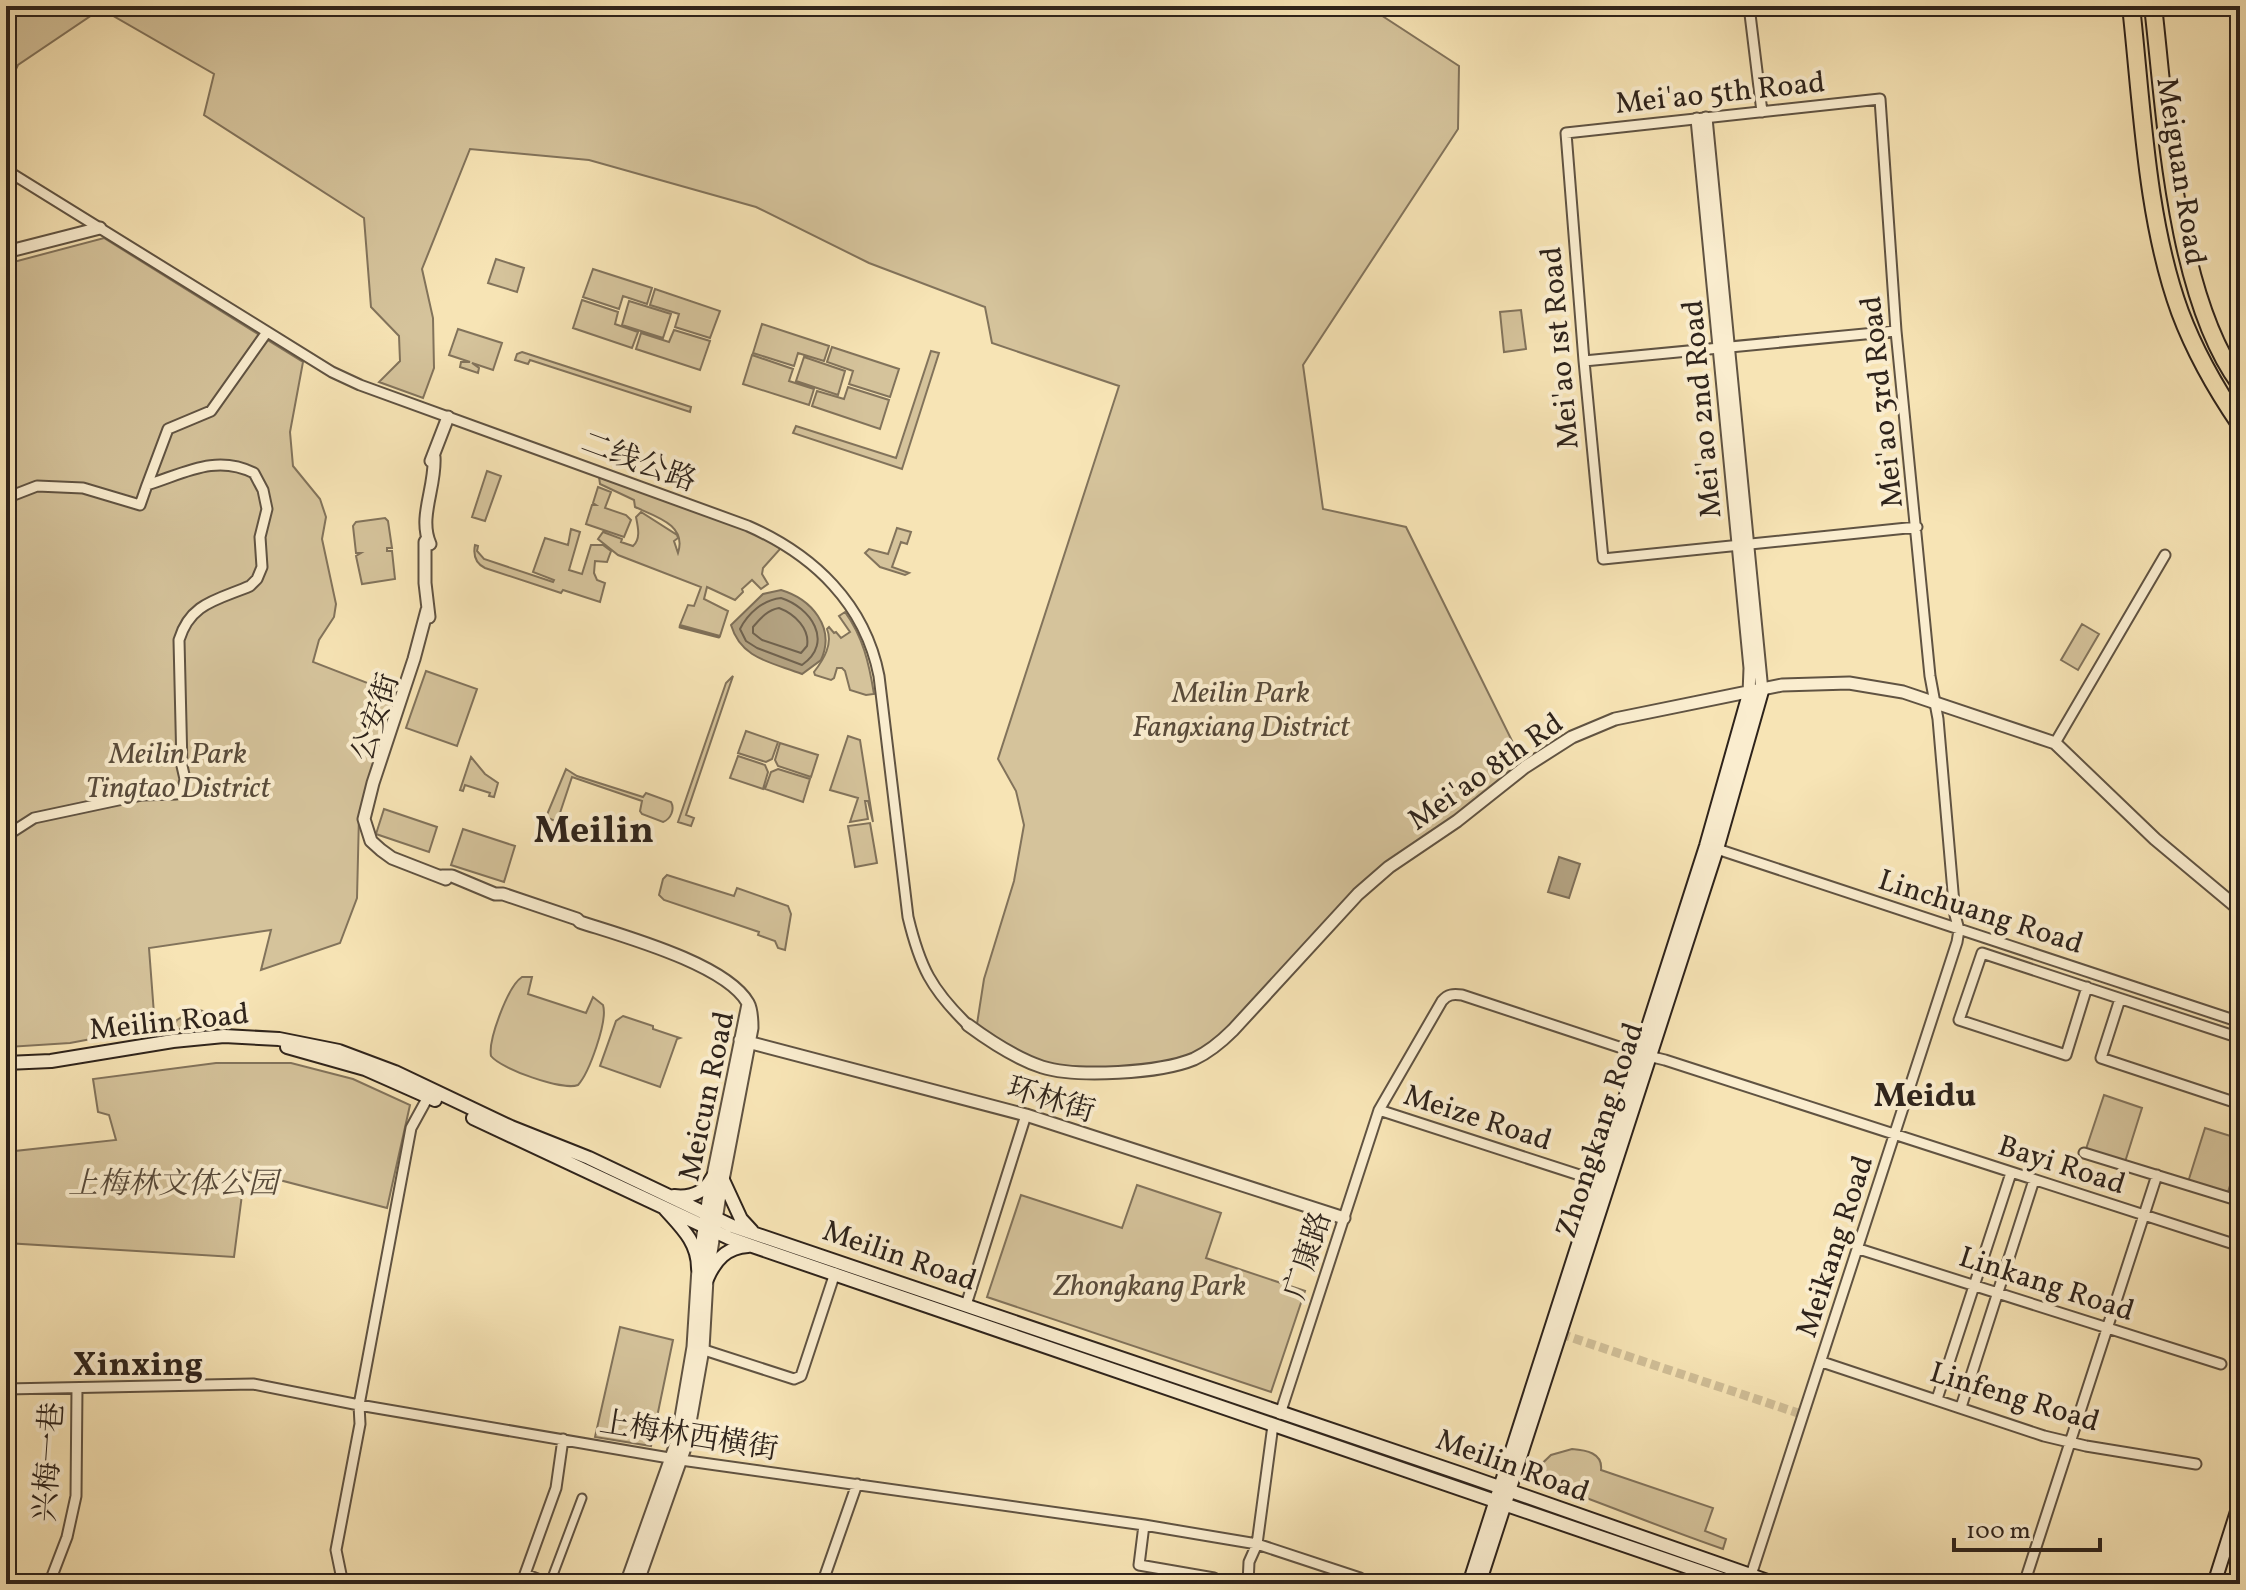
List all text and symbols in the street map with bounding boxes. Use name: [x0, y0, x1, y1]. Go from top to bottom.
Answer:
street label: Mei'ao 5th Road: [1613, 62, 1827, 126]
street label: Meiguan Road: [2144, 74, 2216, 268]
street label: Mei'ao 1st Road: [1531, 245, 1591, 451]
street label: Mei'ao 3rd Road: [1851, 294, 1915, 510]
street label: Mei'ao 2nd Road: [1673, 298, 1733, 520]
street label: 二线公路: [575, 423, 702, 503]
street label: 公安街: [343, 668, 411, 767]
park label: Meilin Park Fangxiang District: [1132, 673, 1351, 749]
street label: Mei'ao 8th Rd: [1400, 704, 1572, 842]
park label: Meilin Park Tingtao District: [86, 734, 271, 810]
district label: Meilin: [534, 806, 654, 859]
street label: Linchuang Road: [1873, 860, 2088, 966]
street label: Meilin Road: [87, 994, 251, 1052]
street label: Meicun Road: [669, 1008, 746, 1185]
street label: Zhongkang Road: [1546, 1017, 1656, 1244]
street label: 环林街: [1001, 1068, 1100, 1134]
district label: Meidu: [1874, 1074, 1976, 1121]
street label: Meize Road: [1398, 1075, 1557, 1163]
street label: Bayi Road: [1992, 1126, 2131, 1206]
street label: Meikang Road: [1787, 1150, 1885, 1343]
park label: 上梅林文体公园: [68, 1164, 282, 1206]
street label: 广康路: [1275, 1206, 1343, 1305]
street label: Meilin Road: [817, 1211, 982, 1303]
street label: Linkang Road: [1953, 1237, 2139, 1333]
park label: Zhongkang Park: [1053, 1266, 1246, 1308]
district label: Xinxing: [73, 1343, 203, 1390]
street label: Linfeng Road: [1925, 1352, 2104, 1444]
street label: 兴梅一巷: [25, 1401, 75, 1523]
street label: 上梅林西横街: [597, 1402, 781, 1472]
street label: Meilin Road: [1430, 1420, 1595, 1514]
scale bar: [1954, 1502, 2100, 1552]
text: 100 m: [1966, 1515, 2031, 1549]

